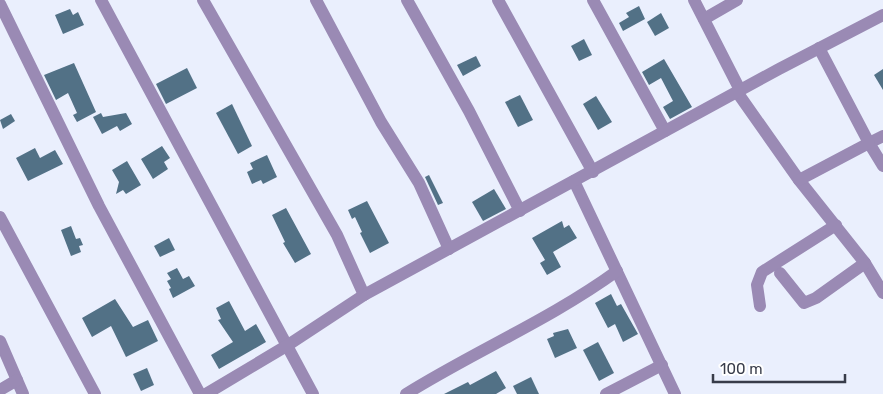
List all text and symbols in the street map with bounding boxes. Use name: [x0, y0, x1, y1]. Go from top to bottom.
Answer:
scale bar: [713, 352, 846, 384]
text: 100 m: [720, 360, 762, 378]

